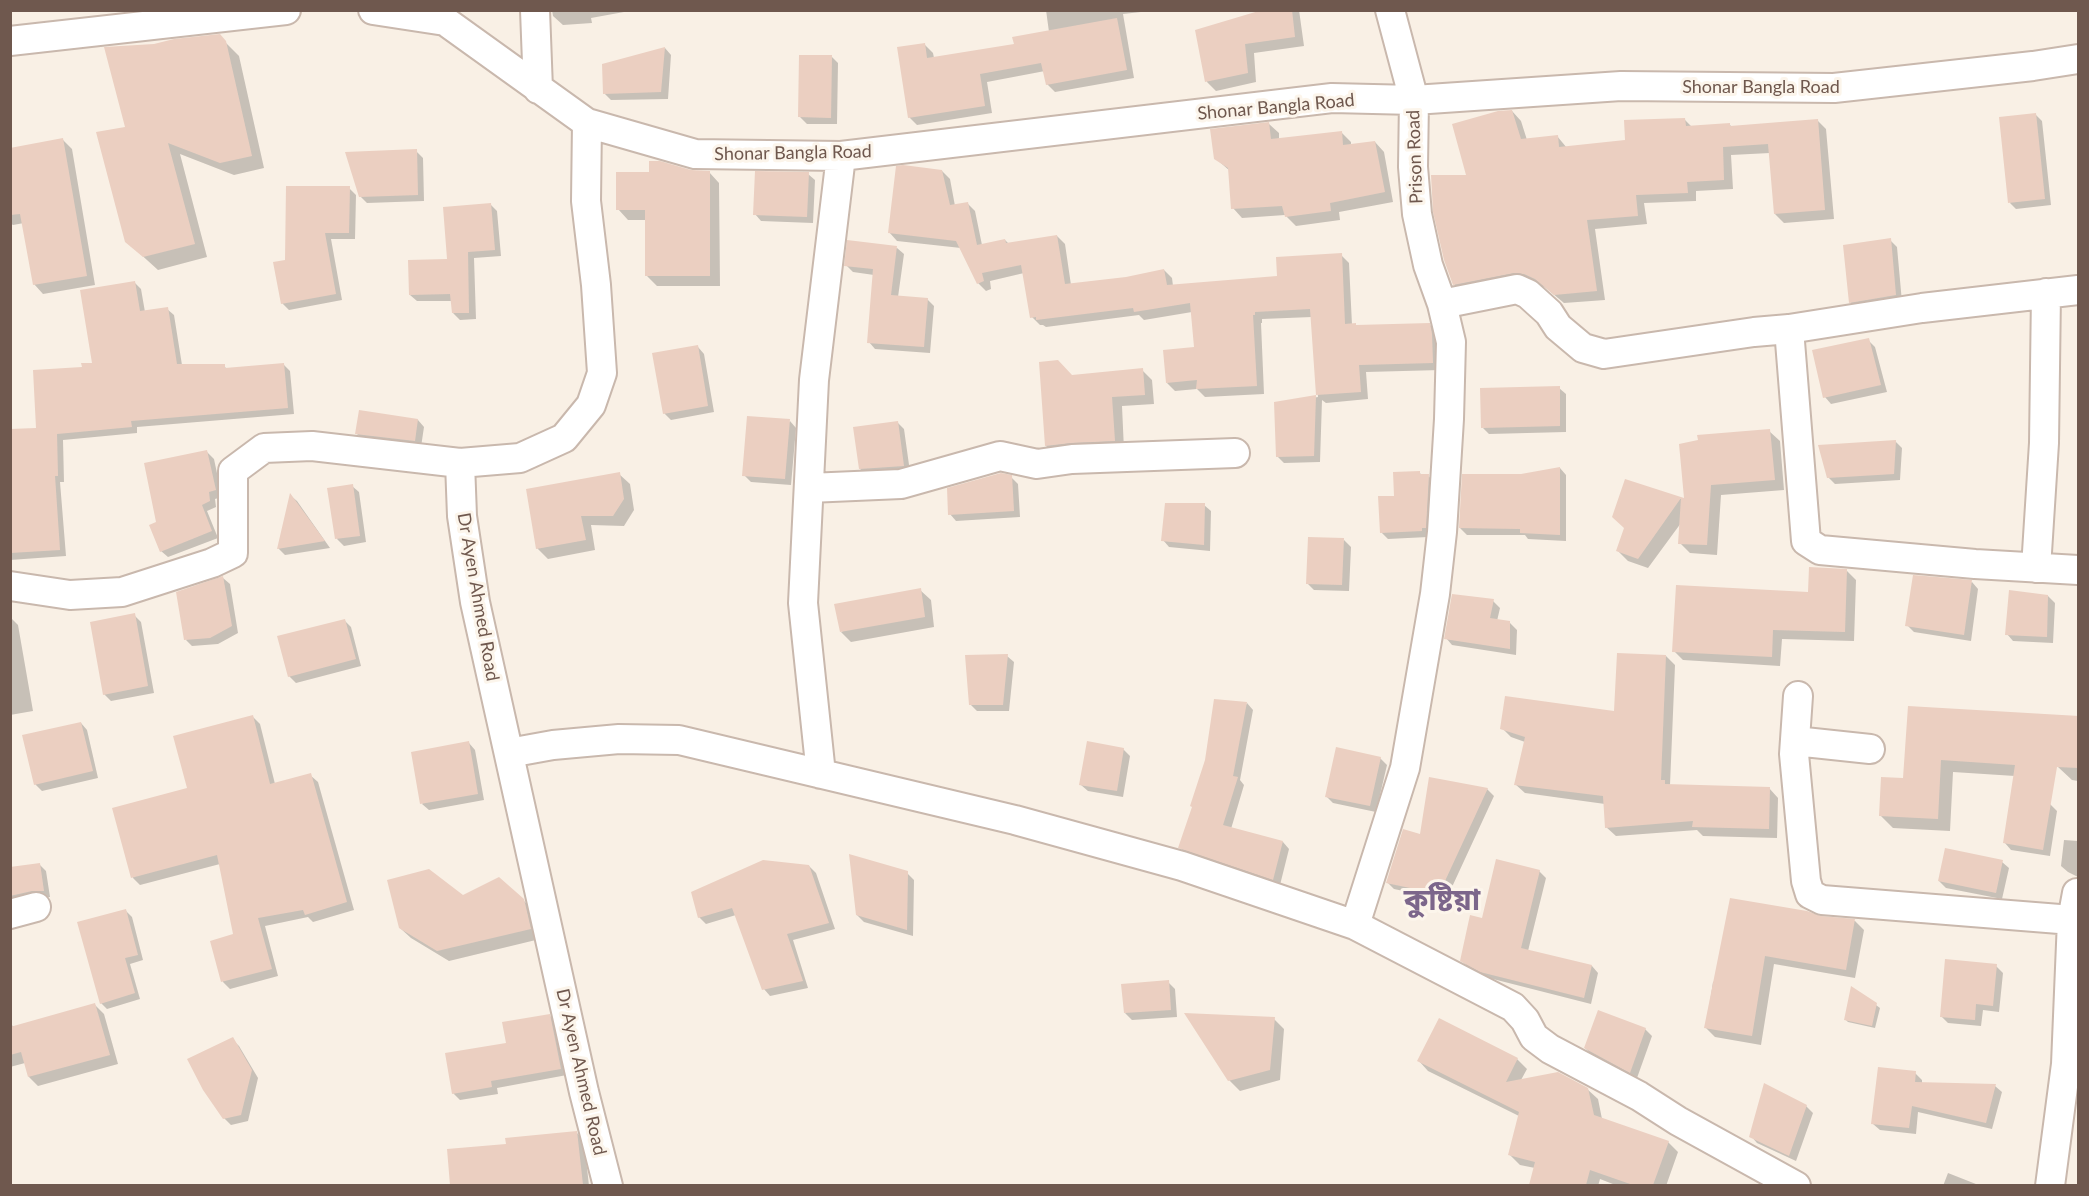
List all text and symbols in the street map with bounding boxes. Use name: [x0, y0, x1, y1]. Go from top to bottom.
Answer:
street label: Shonar Bangla Road: [1682, 76, 1840, 98]
street label: Shonar Bangla Road: [1197, 89, 1355, 125]
street label: Prison Road: [1403, 110, 1427, 204]
street label: Shonar Bangla Road: [714, 141, 872, 165]
street label: Dr Ayen Ahmed Road: [453, 511, 503, 683]
district label: কুষ্টিয়া: [1404, 882, 1480, 918]
street label: Dr Ayen Ahmed Road: [551, 987, 611, 1157]

